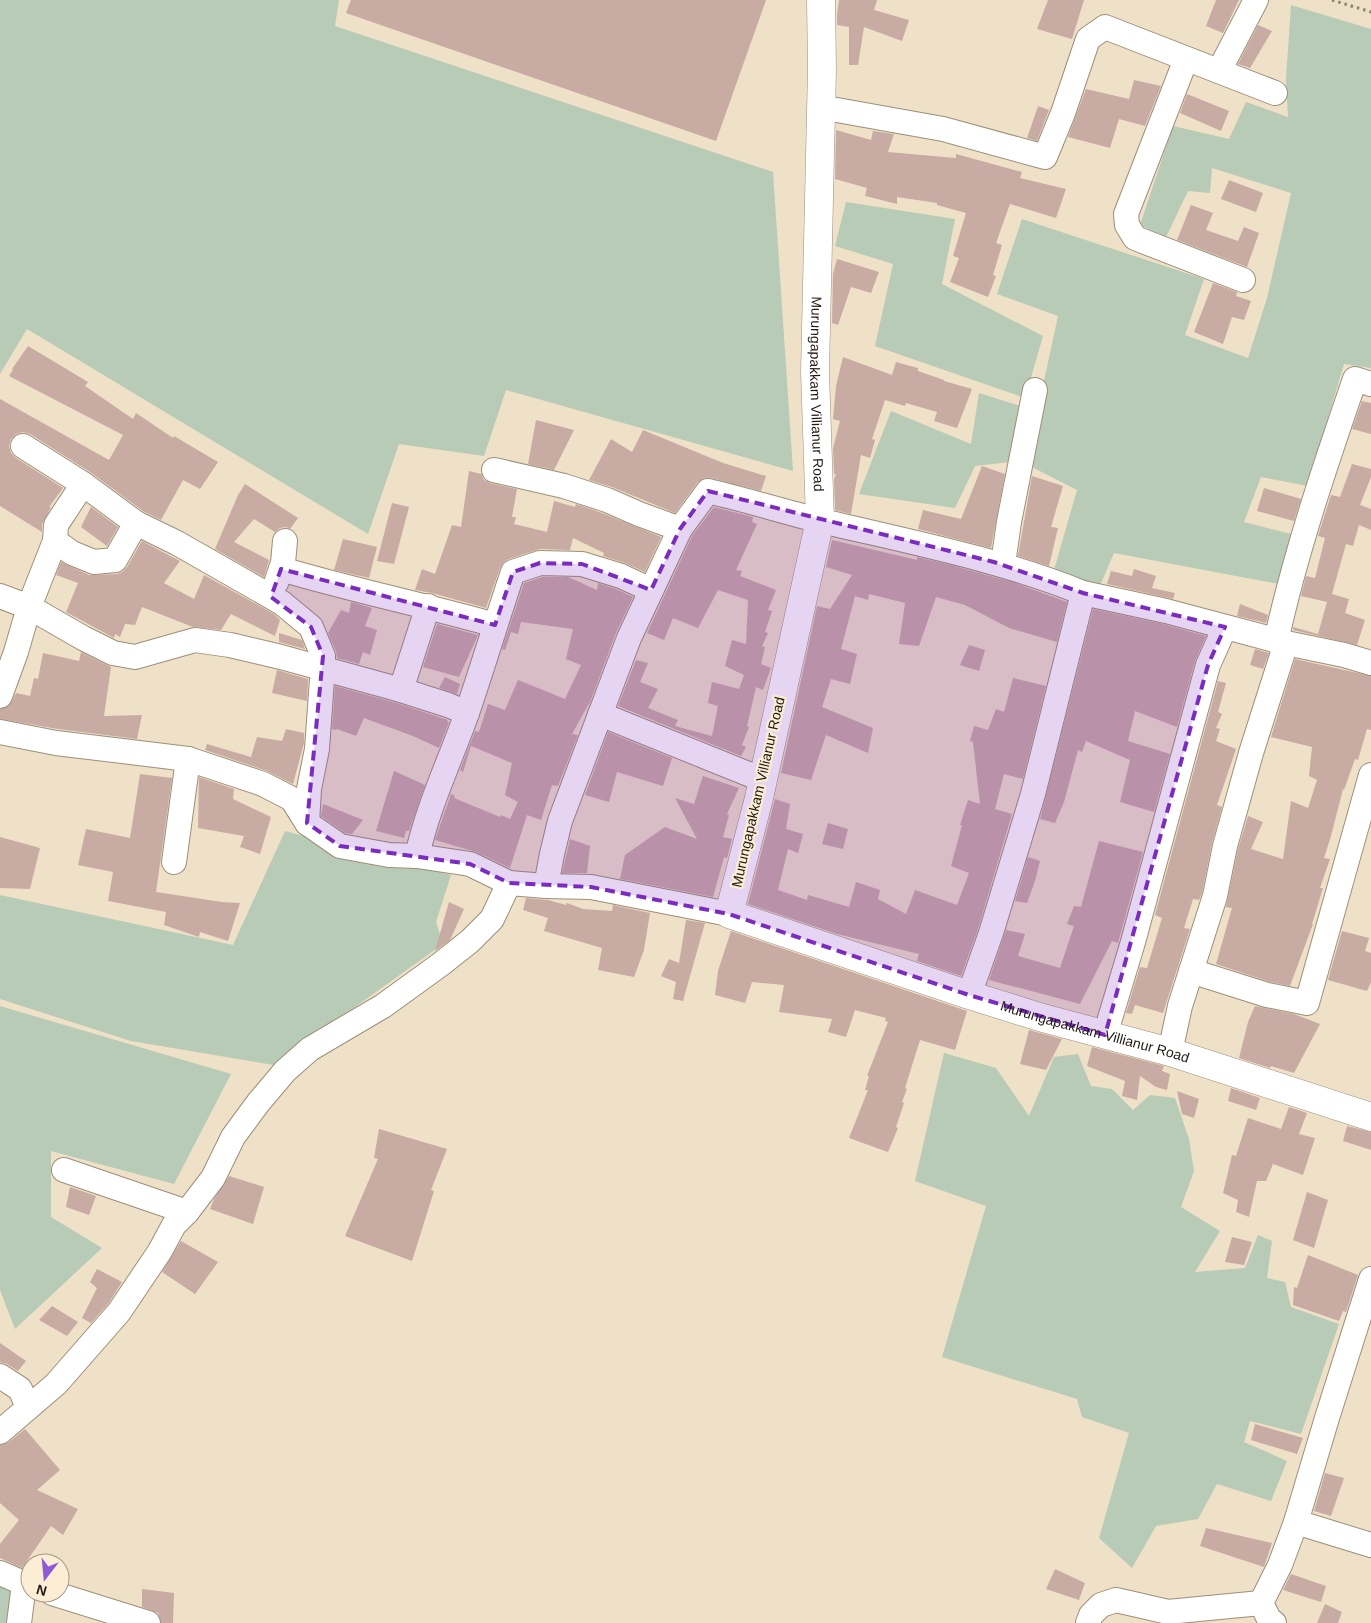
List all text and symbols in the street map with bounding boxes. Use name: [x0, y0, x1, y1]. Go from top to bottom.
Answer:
street label: Murungapakkam Villianur Road: [807, 296, 827, 492]
street label: Murungapakkam Villianur Road: [728, 695, 788, 889]
street label: Murungapakkam Villianur Road: [999, 997, 1191, 1066]
north arrow: [20, 1553, 70, 1603]
text: N: [34, 1581, 48, 1600]

